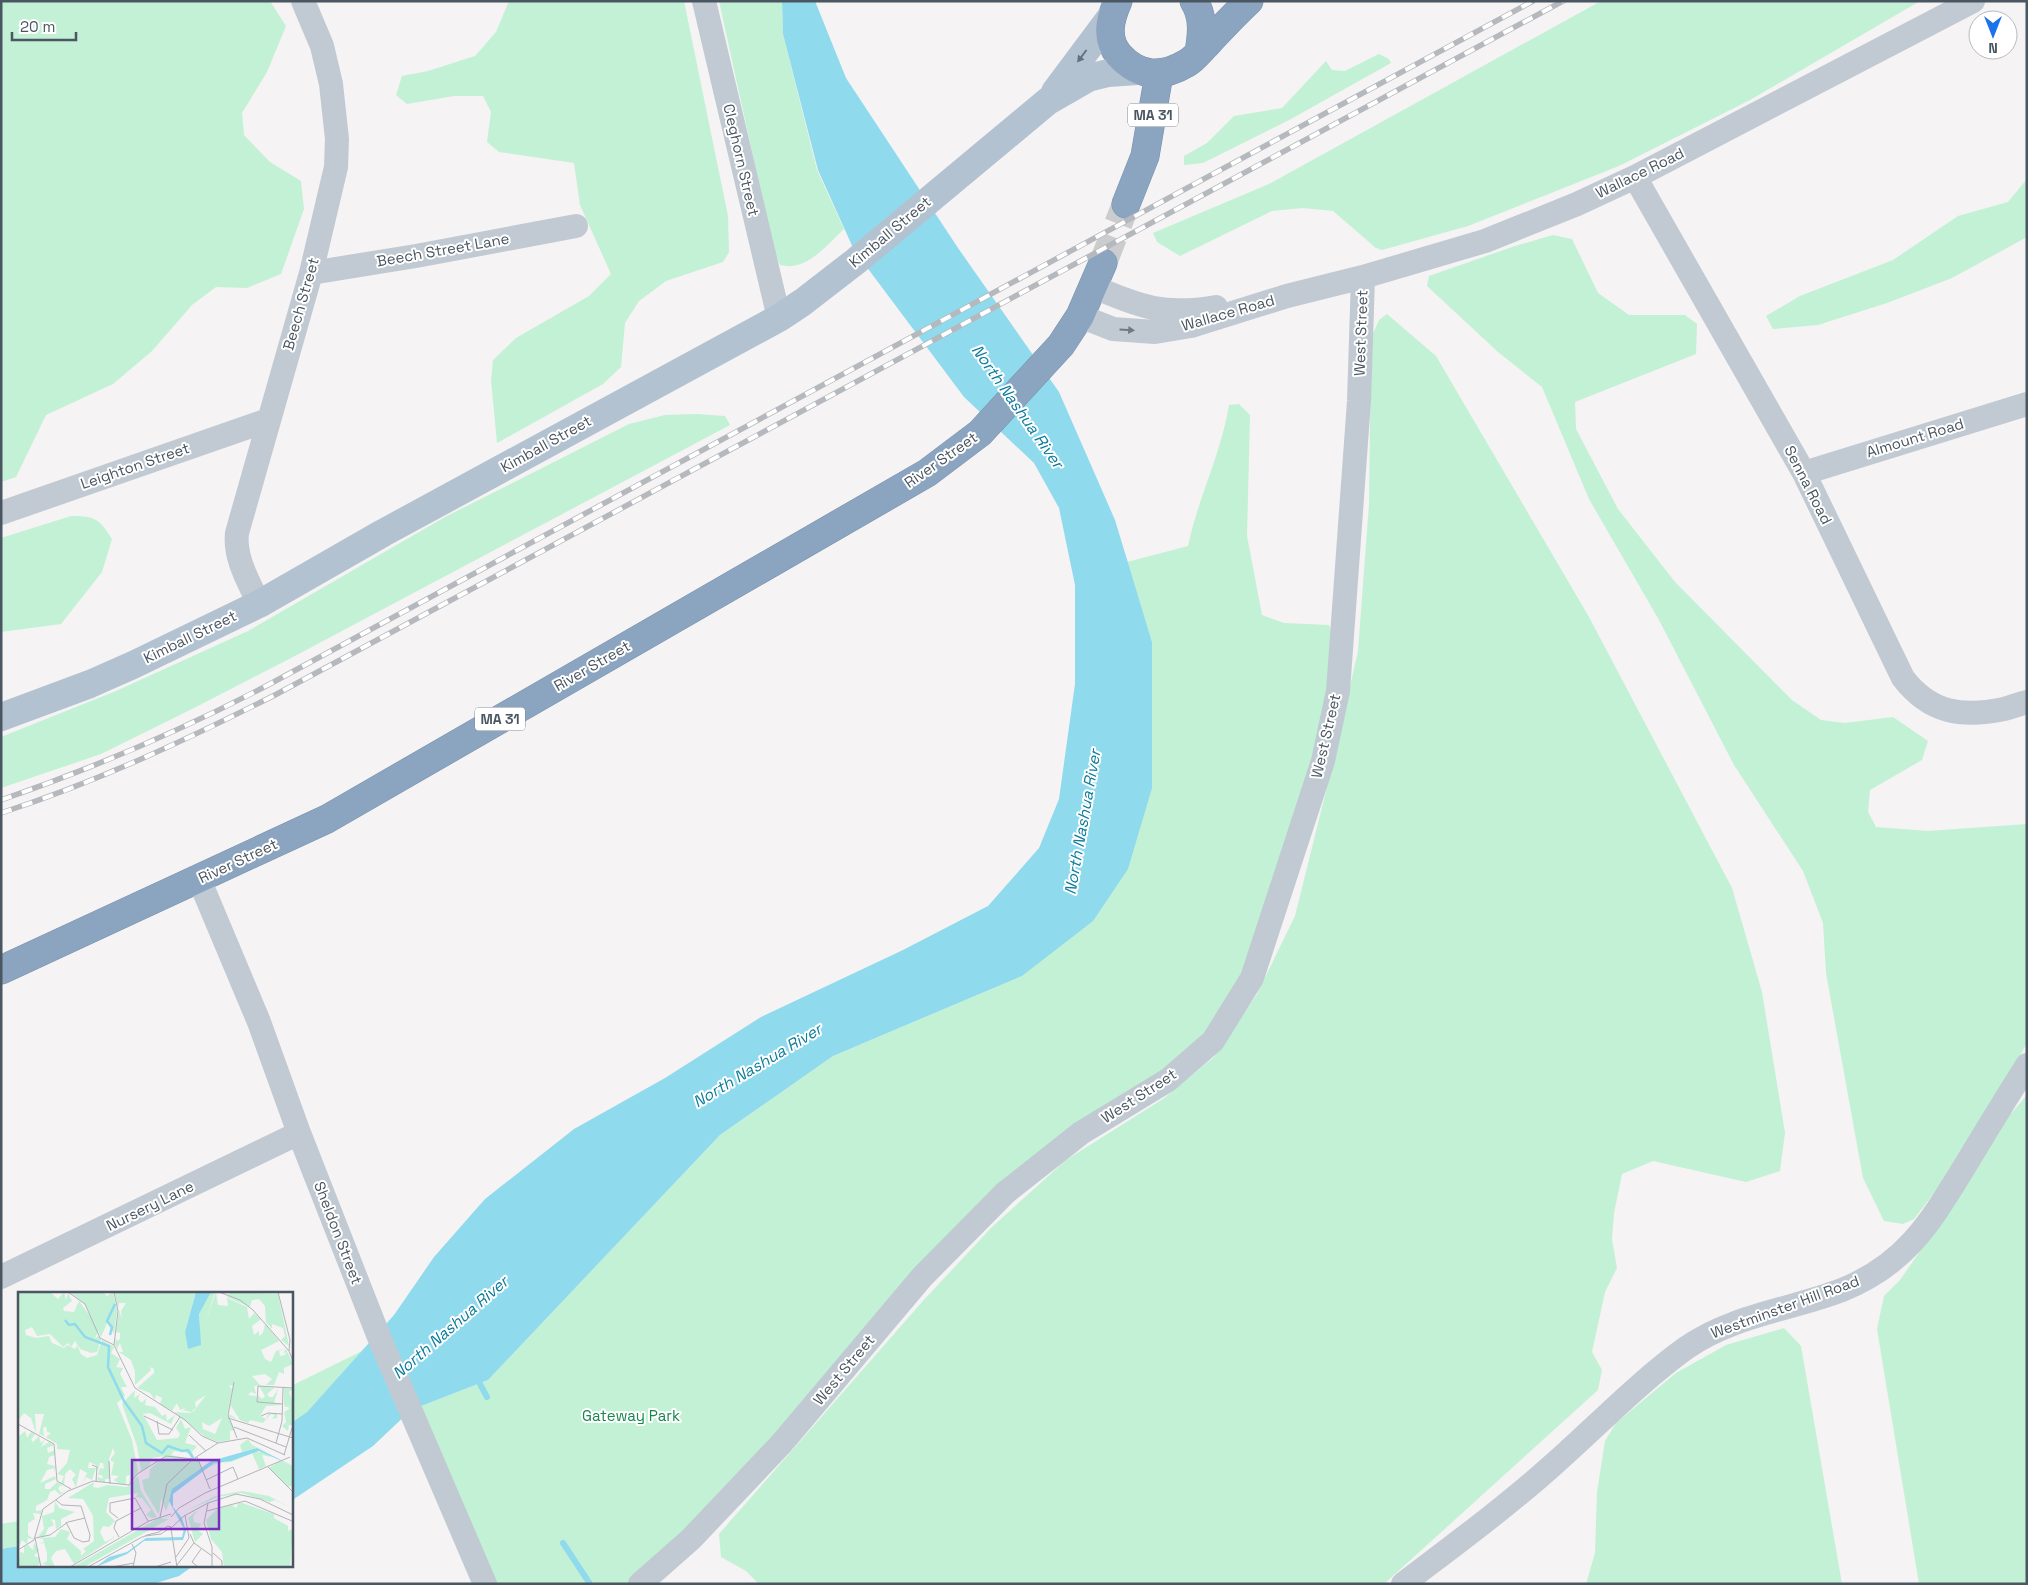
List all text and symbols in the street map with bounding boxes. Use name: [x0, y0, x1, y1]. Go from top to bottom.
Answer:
scale bar: [12, 10, 76, 42]
north arrow: [1968, 10, 2018, 60]
text: 20 m: [20, 17, 55, 36]
text: N: [1988, 39, 1998, 57]
one-way arrow: [1077, 49, 1087, 63]
street label: Cleghorn Street: [719, 102, 764, 218]
road number: MA 31: [1128, 104, 1178, 126]
street label: Wallace Road: [1593, 143, 1687, 202]
street label: Kimball Street: [845, 192, 935, 271]
street label: Beech Street Lane: [375, 228, 511, 271]
street label: Beech Street: [278, 255, 323, 352]
street label: Wallace Road: [1179, 290, 1277, 335]
street label: West Street: [1350, 290, 1372, 376]
one-way arrow: [1119, 326, 1135, 334]
water label: North Nashua River: [967, 340, 1069, 474]
street label: Kimball Street: [497, 411, 595, 476]
street label: Almount Road: [1864, 414, 1966, 461]
street label: River Street: [900, 427, 981, 492]
street label: Leighton Street: [78, 438, 192, 493]
street label: Senna Road: [1781, 442, 1836, 527]
street label: Kimball Street: [140, 606, 239, 667]
street label: River Street: [550, 636, 633, 695]
street label: West Street: [1307, 692, 1344, 780]
road number: MA 31: [475, 708, 525, 731]
water label: North Nashua River: [1059, 746, 1106, 896]
street label: River Street: [195, 834, 280, 887]
water label: North Nashua River: [689, 1018, 827, 1112]
street label: West Street: [1097, 1064, 1180, 1127]
street label: Nursery Lane: [103, 1176, 197, 1235]
street label: Sheldon Street: [310, 1179, 367, 1287]
water label: North Nashua River: [388, 1270, 514, 1383]
street label: Westminster Hill Road: [1708, 1271, 1862, 1342]
inset map: [18, 1292, 292, 1568]
street label: West Street: [809, 1331, 879, 1409]
park label: Gateway Park: [582, 1406, 680, 1425]

